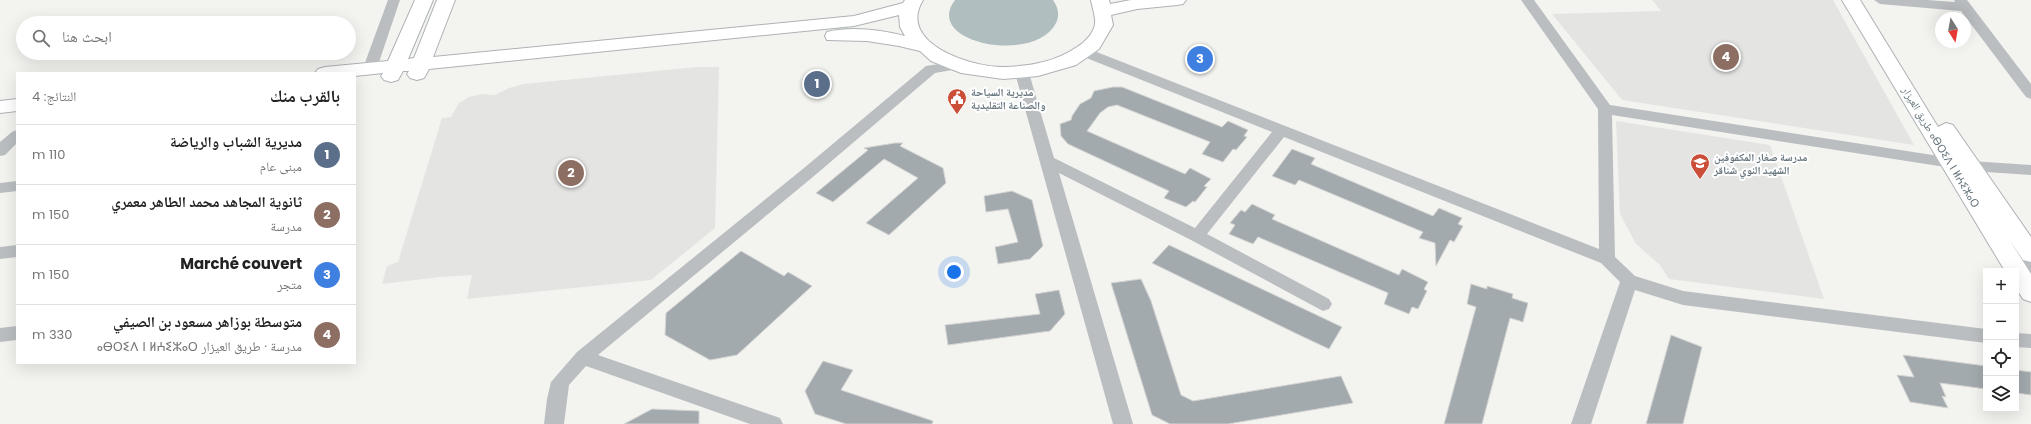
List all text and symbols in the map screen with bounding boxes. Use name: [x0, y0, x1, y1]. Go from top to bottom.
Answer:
north arrow: [1935, 12, 1971, 48]
search box: [16, 16, 356, 60]
text: ابحث هنا: [62, 26, 112, 47]
icon: search: [30, 27, 52, 49]
pin: 4: [1713, 42, 1739, 72]
pin: 3: [1187, 44, 1213, 74]
pin: 1: [804, 69, 830, 99]
street label: طريق العيزار ⴰⴱⵔⵉⴷ ⵏ ⵍⵄⵉⵣⴰⵔ: [1898, 83, 1984, 211]
text: بالقرب منك: [270, 84, 340, 108]
place label: مديرية السياحة والصناعة التقليدية: [971, 84, 1046, 113]
text: النتائج: 4: [32, 87, 76, 106]
public building icon: مديرية السياحة والصناعة التقليدية: [946, 87, 968, 115]
text: مديرية الشباب والرياضة: [170, 131, 302, 152]
text: 110 m: [32, 145, 65, 164]
text: 1: [325, 145, 329, 164]
place label: مدرسة صغار المكفوفين الشهيد النوي شناقر: [1713, 149, 1808, 179]
school or university icon: مدرسة صغار المكفوفين الشهيد النوي شناقر: [1689, 152, 1711, 180]
text: مبنى عام: [260, 157, 302, 176]
pin: 2: [558, 158, 584, 188]
text: ثانوية المجاهد محمد الطاهر معمري: [111, 191, 302, 212]
text: 150 m: [32, 205, 69, 224]
text: 2: [323, 205, 331, 224]
text: مدرسة: [270, 217, 302, 236]
text: Marché couvert: [180, 253, 302, 274]
your location: [944, 262, 964, 282]
text: 150 m: [32, 265, 69, 284]
text: 3: [323, 265, 331, 284]
map controls: [1983, 268, 2019, 412]
button: +: [1983, 268, 2019, 304]
text: متجر: [277, 275, 302, 294]
button: −: [1983, 304, 2019, 340]
text: متوسطة بوزاهر مسعود بن الصيفي: [113, 311, 302, 332]
text: 330 m: [32, 325, 72, 344]
text: 4: [323, 325, 331, 344]
text: مدرسة · طريق العيزار ⴰⴱⵔⵉⴷ ⵏ ⵍⵄⵉⵣⴰⵔ: [97, 337, 302, 356]
button: locate: [1983, 340, 2019, 376]
button: layers: [1983, 376, 2019, 412]

